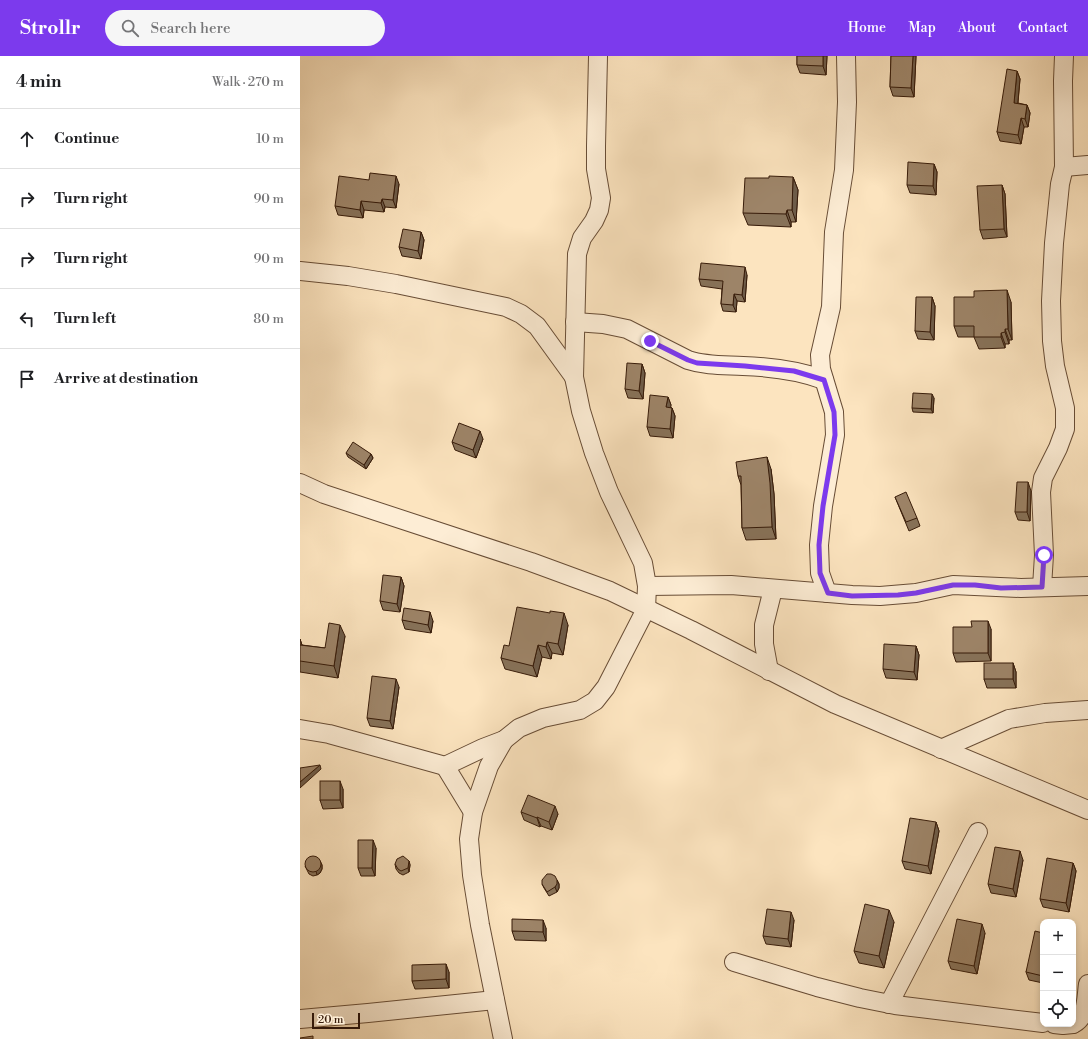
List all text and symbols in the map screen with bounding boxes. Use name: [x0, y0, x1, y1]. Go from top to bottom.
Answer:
search box: [105, 10, 385, 46]
text: Strollr: [20, 16, 81, 40]
icon: search: [119, 17, 141, 39]
text: Search here: [151, 19, 231, 38]
text: Home: [848, 19, 886, 37]
text: Map: [908, 19, 936, 37]
text: About: [958, 19, 996, 37]
text: Contact: [1018, 19, 1068, 37]
text: 4 min: [16, 71, 61, 93]
text: Walk · 270 m: [212, 74, 284, 90]
icon: ahead: [16, 128, 38, 150]
text: Continue: [54, 129, 119, 148]
text: 10 m: [256, 131, 284, 147]
icon: right: [16, 188, 38, 210]
text: Turn right: [54, 189, 128, 208]
text: 90 m: [253, 191, 284, 207]
icon: right: [16, 248, 38, 270]
text: Turn right: [54, 249, 128, 268]
text: 90 m: [253, 251, 284, 267]
icon: left: [16, 308, 38, 330]
text: Turn left: [54, 309, 116, 328]
text: 80 m: [253, 311, 284, 327]
route end: [641, 332, 659, 350]
icon: arrive: [16, 368, 38, 390]
text: Arrive at destination: [54, 369, 198, 388]
route start: [1035, 546, 1053, 564]
map controls: [1040, 919, 1076, 1027]
button: +: [1040, 919, 1076, 955]
button: −: [1040, 955, 1076, 991]
button: locate: [1040, 991, 1076, 1027]
scale bar: [312, 1011, 360, 1030]
text: 20 m: [318, 1013, 343, 1027]

